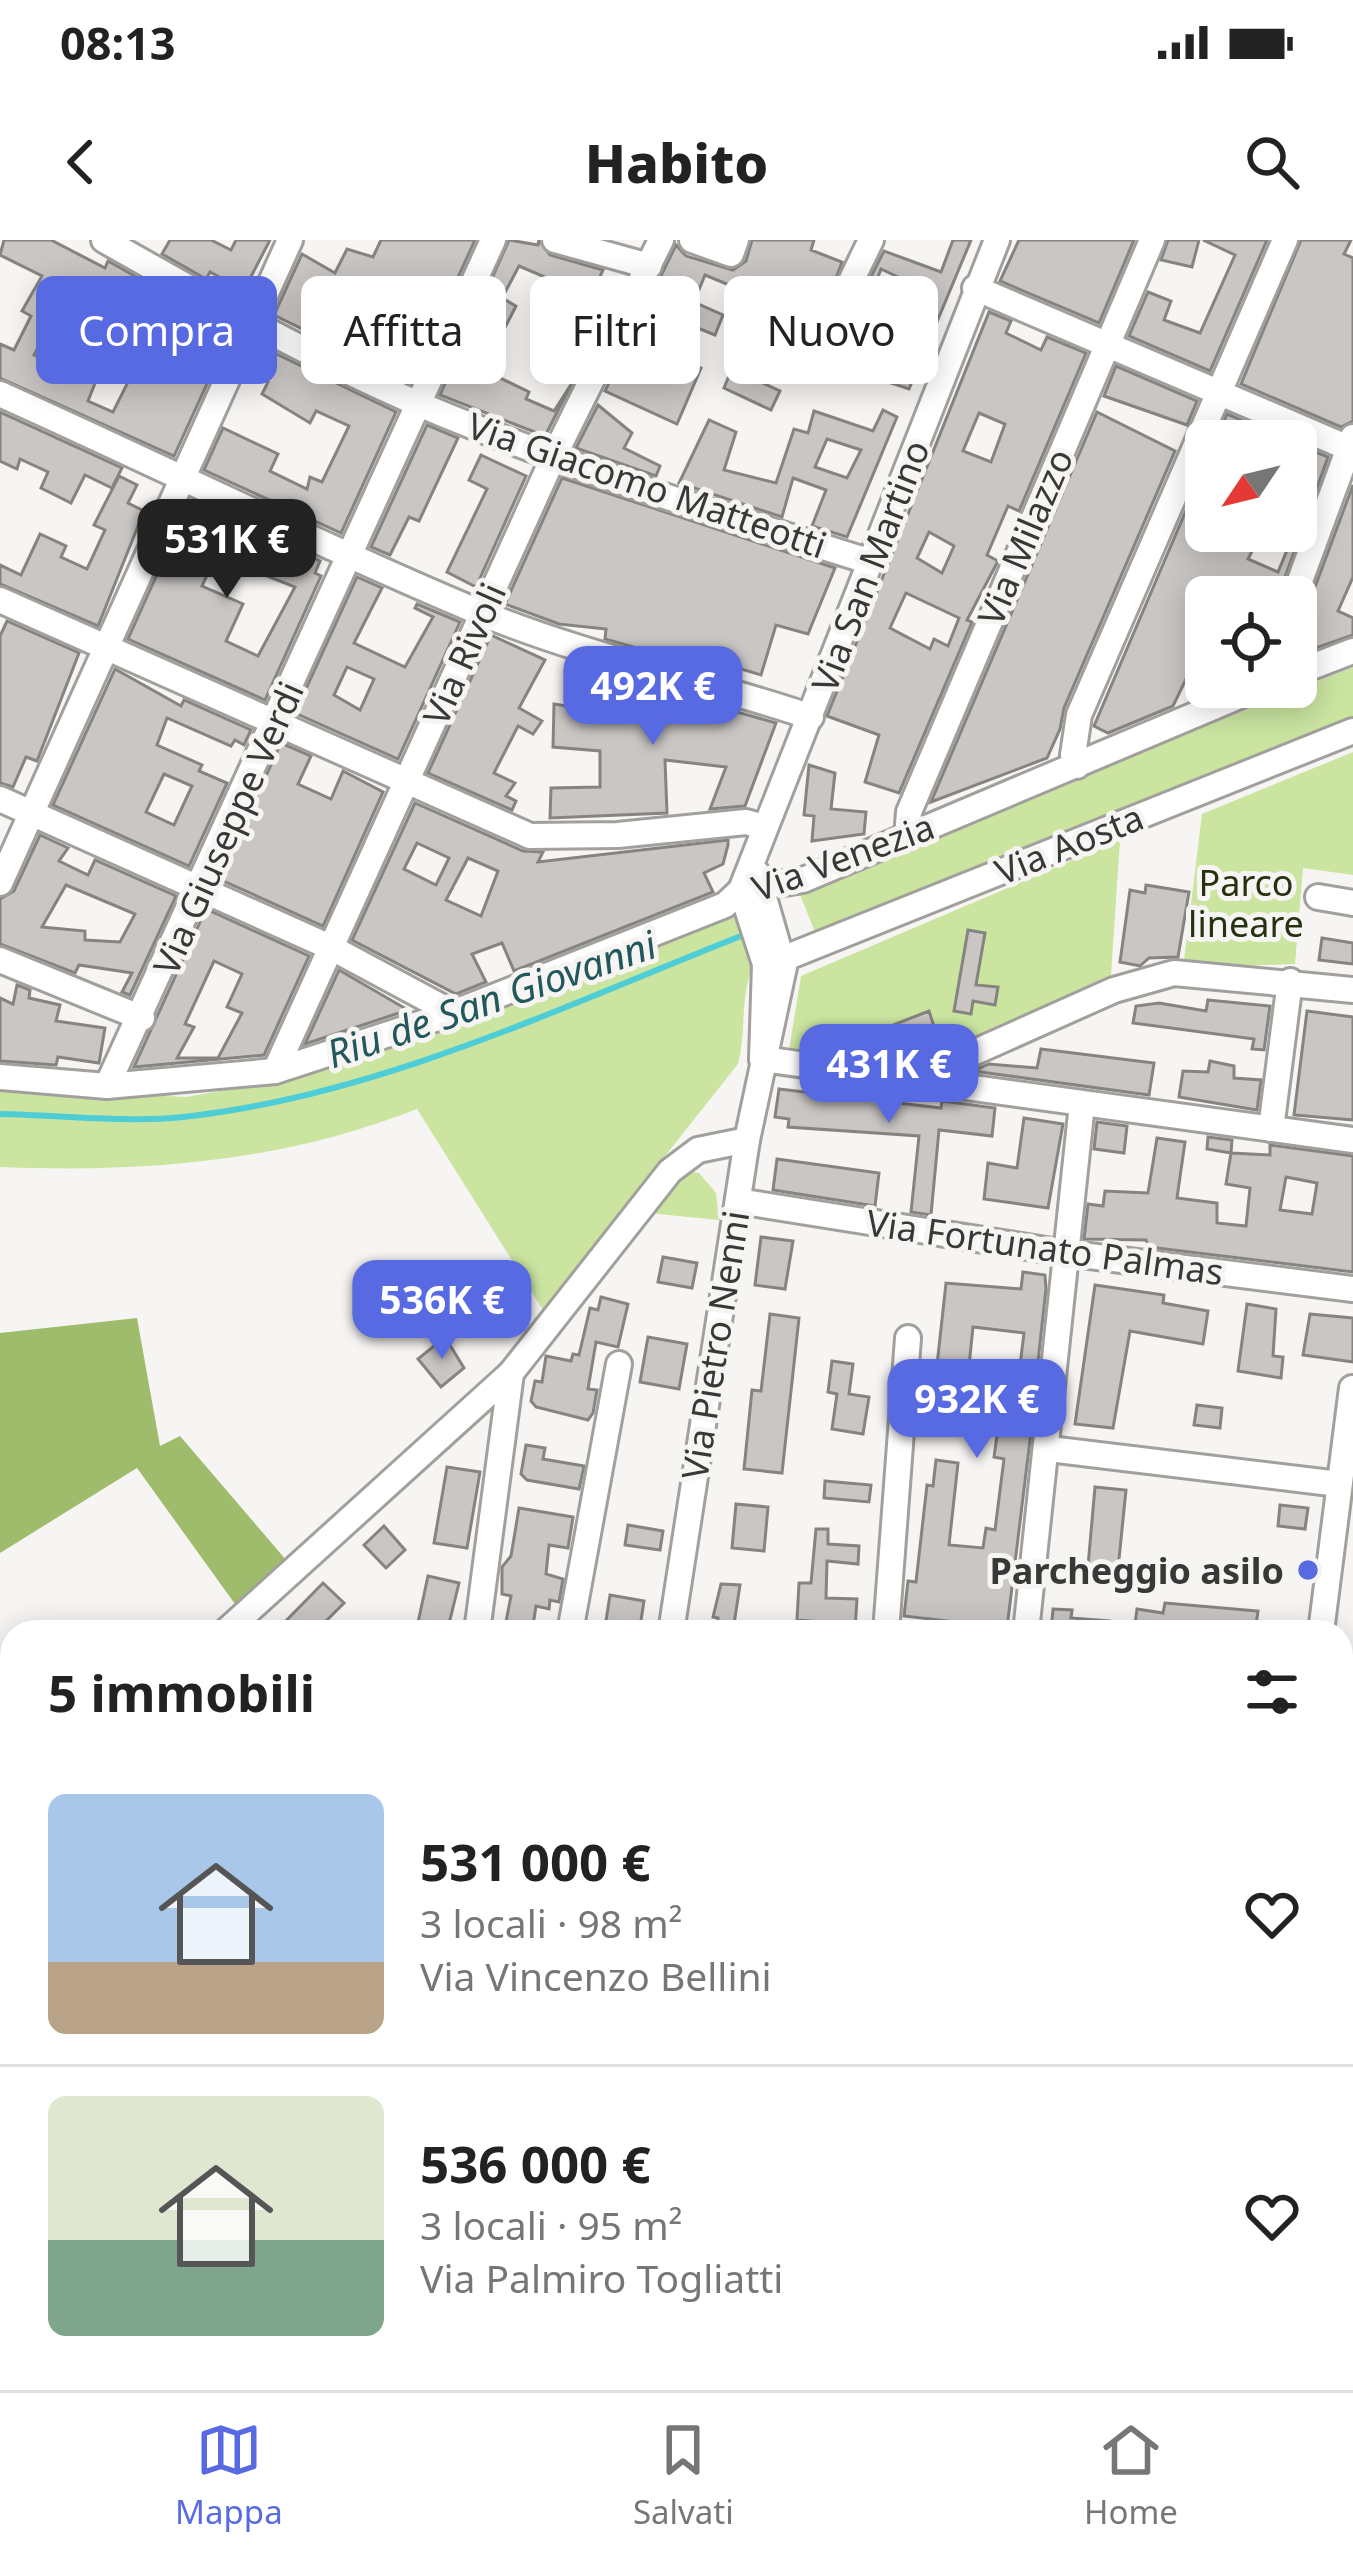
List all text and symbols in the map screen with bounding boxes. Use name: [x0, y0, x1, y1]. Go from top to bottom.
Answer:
text: 08:13: [60, 12, 176, 73]
text: Habito: [585, 125, 768, 199]
icon: back: [48, 129, 114, 195]
icon: search: [1239, 129, 1305, 195]
chip: Compra: [36, 276, 277, 384]
chip: Affitta: [301, 276, 506, 384]
chip: Filtri: [530, 276, 700, 384]
chip: Nuovo: [724, 276, 938, 384]
street label: Via Giacomo Matteotti: [461, 401, 833, 569]
north arrow: [1185, 420, 1317, 552]
map controls: [1185, 420, 1317, 708]
street label: Via San Martino: [799, 433, 941, 699]
street label: Via Milazzo: [966, 441, 1084, 633]
pin: 531K €: [129, 499, 325, 601]
text: 531K €: [164, 511, 290, 564]
street label: Via Rivoli: [411, 575, 517, 733]
button: locate: [1185, 576, 1317, 708]
pin: 492K €: [555, 646, 751, 748]
text: 492K €: [590, 658, 716, 711]
street label: Via Giuseppe Verdi: [141, 673, 315, 983]
street label: Via Aosta: [988, 792, 1150, 896]
street label: Via Venezia: [745, 801, 941, 913]
park label: Parco lineare: [1188, 858, 1304, 948]
water label: Riu de San Giovanni: [319, 916, 664, 1079]
pin: 431K €: [791, 1024, 987, 1126]
text: 431K €: [826, 1036, 952, 1089]
street label: Via Fortunato Palmas: [863, 1198, 1227, 1296]
street label: Via Pietro Nenni: [670, 1207, 760, 1483]
pin: 536K €: [344, 1260, 540, 1362]
text: 536K €: [379, 1272, 505, 1325]
pin: 932K €: [879, 1359, 1075, 1461]
text: 932K €: [914, 1371, 1040, 1424]
place label: Parcheggio asilo: [989, 1546, 1284, 1595]
marker: Parcheggio asilo: [1295, 1557, 1321, 1583]
text: 5 immobili: [48, 1657, 315, 1727]
icon: filters: [1239, 1659, 1305, 1725]
text: 531 000 €: [420, 1826, 651, 1896]
icon: home: [144, 1842, 288, 1986]
icon: heart: [1239, 1881, 1305, 1947]
text: 3 locali · 98 m²: [420, 1896, 682, 1949]
text: Via Vincenzo Bellini: [420, 1949, 772, 2002]
text: 536 000 €: [420, 2128, 651, 2198]
icon: home: [144, 2144, 288, 2288]
icon: heart: [1239, 2183, 1305, 2249]
text: 3 locali · 95 m²: [420, 2198, 682, 2251]
text: Via Palmiro Togliatti: [420, 2251, 783, 2304]
tab: Mappa: [175, 2417, 283, 2534]
tab: Salvati: [633, 2417, 734, 2534]
tab: Home: [1084, 2417, 1178, 2534]

